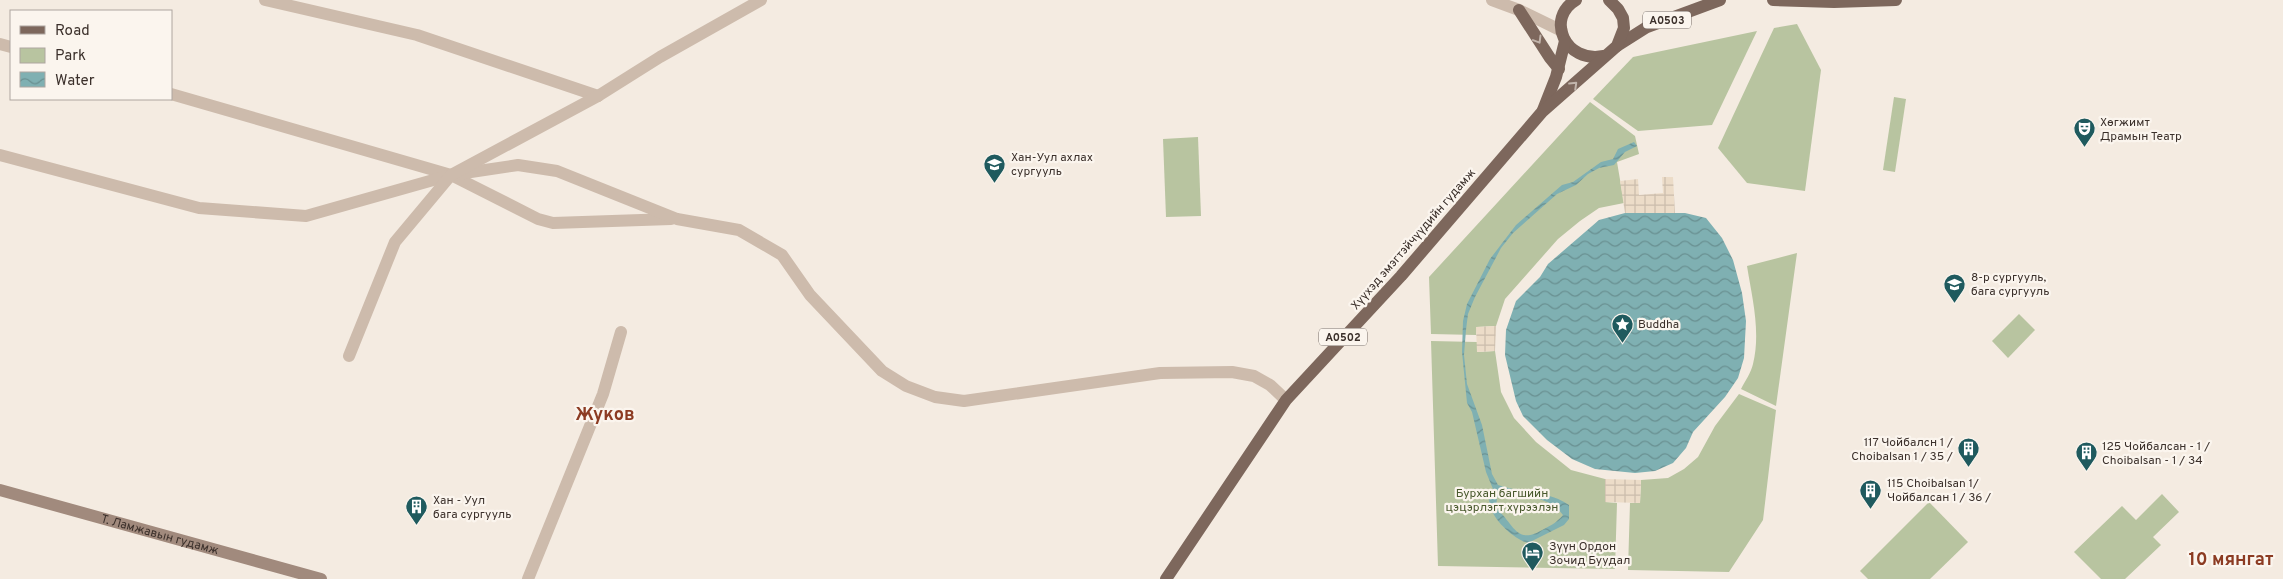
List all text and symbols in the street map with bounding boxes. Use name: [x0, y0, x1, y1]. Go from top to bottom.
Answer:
legend: [10, 10, 172, 100]
road number: A0503: [1643, 12, 1691, 28]
text: Road: [55, 22, 90, 41]
one-way arrow: [1532, 34, 1542, 43]
text: Park: [55, 47, 86, 66]
text: Water: [55, 72, 95, 91]
one-way arrow: [1568, 82, 1577, 91]
place label: Хөгжимт Драмын Театр: [2100, 115, 2182, 145]
theatre icon: Хөгжимт Драмын Театр: [2072, 117, 2096, 148]
place label: Хан-Уул ахлах сургууль: [1011, 150, 1093, 180]
school or university icon: Хан-Уул ахлах сургууль: [983, 152, 1007, 183]
street label: Хүүхэд эмэгтэйчүүдийн гудамж: [1348, 166, 1480, 314]
place label: 8-р сургууль, бага сургууль: [1971, 270, 2049, 300]
school or university icon: 8-р сургууль, бага сургууль: [1943, 272, 1967, 303]
place icon: Buddha: [1610, 312, 1634, 343]
place label: Buddha: [1638, 317, 1679, 333]
road number: A0502: [1319, 328, 1367, 346]
district label: Жуков: [575, 404, 635, 427]
place label: 117 Чойбалсн 1 / Choibalsan 1 / 35 /: [1851, 435, 1953, 465]
building icon: 117 Чойбалсн 1 / Choibalsan 1 / 35 /: [1957, 437, 1981, 468]
place label: 125 Чойбалсан - 1 / Choibalsan - 1 / 34: [2102, 439, 2210, 469]
building icon: 125 Чойбалсан - 1 / Choibalsan - 1 / 34: [2074, 441, 2098, 472]
place label: 115 Choibalsan 1/ Чойбалсан 1 / 36 /: [1887, 476, 1991, 506]
building icon: 115 Choibalsan 1/ Чойбалсан 1 / 36 /: [1859, 478, 1883, 509]
park label: Бурхан багшийн цэцэрлэгт хүрээлэн: [1446, 486, 1558, 516]
place label: Хан - Уул бага сургууль: [433, 493, 511, 523]
building icon: Хан - Уул бага сургууль: [405, 495, 429, 526]
street label: Т. Ламжавын гудамж: [99, 511, 221, 559]
place label: Зүүн Ордон Зочид Буудал: [1549, 539, 1630, 569]
hotel icon: Зүүн Ордон Зочид Буудал: [1521, 541, 1545, 572]
district label: 10 мянгат: [2189, 549, 2274, 572]

